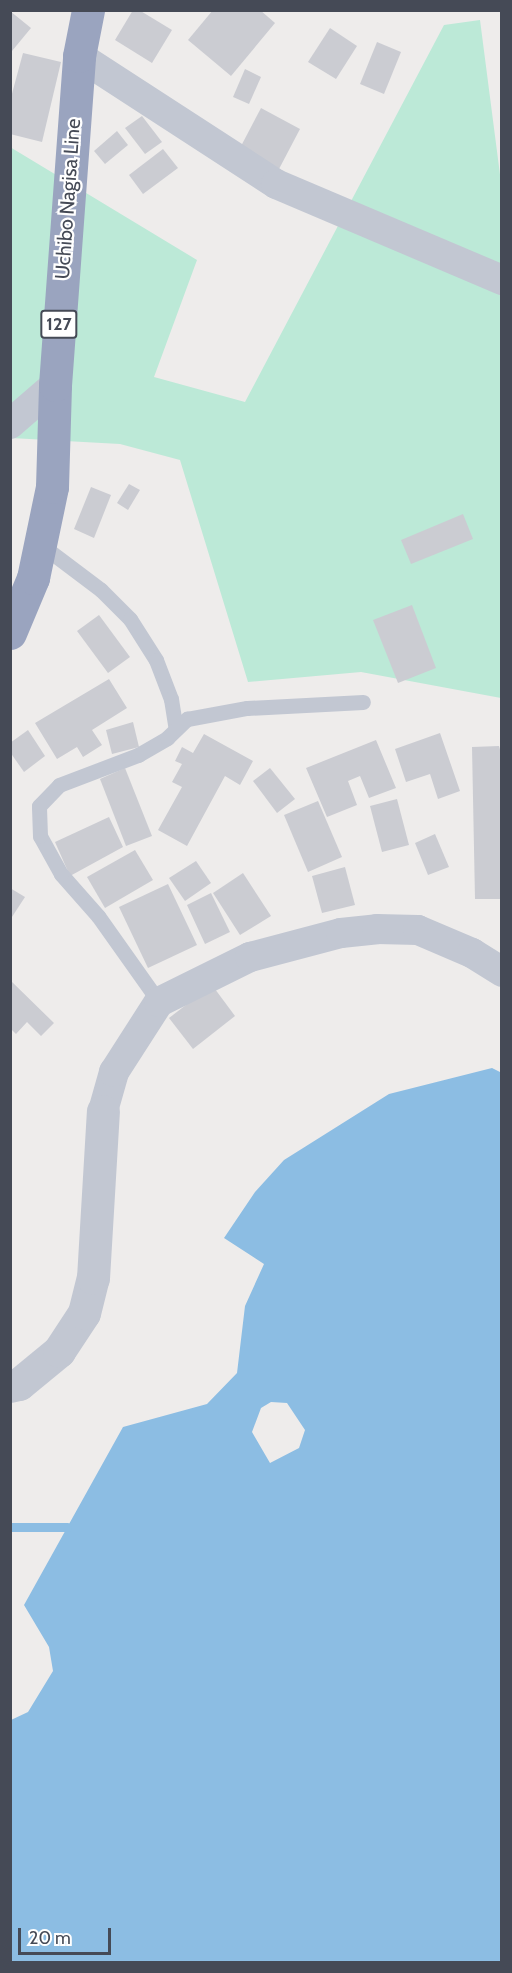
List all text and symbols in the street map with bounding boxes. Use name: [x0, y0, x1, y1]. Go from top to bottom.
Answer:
street label: Uchibo Nagisa Line: [50, 118, 86, 280]
road number: 127: [40, 309, 78, 339]
scale bar: [21, 1916, 114, 1954]
text: 20 m: [29, 1927, 71, 1949]

